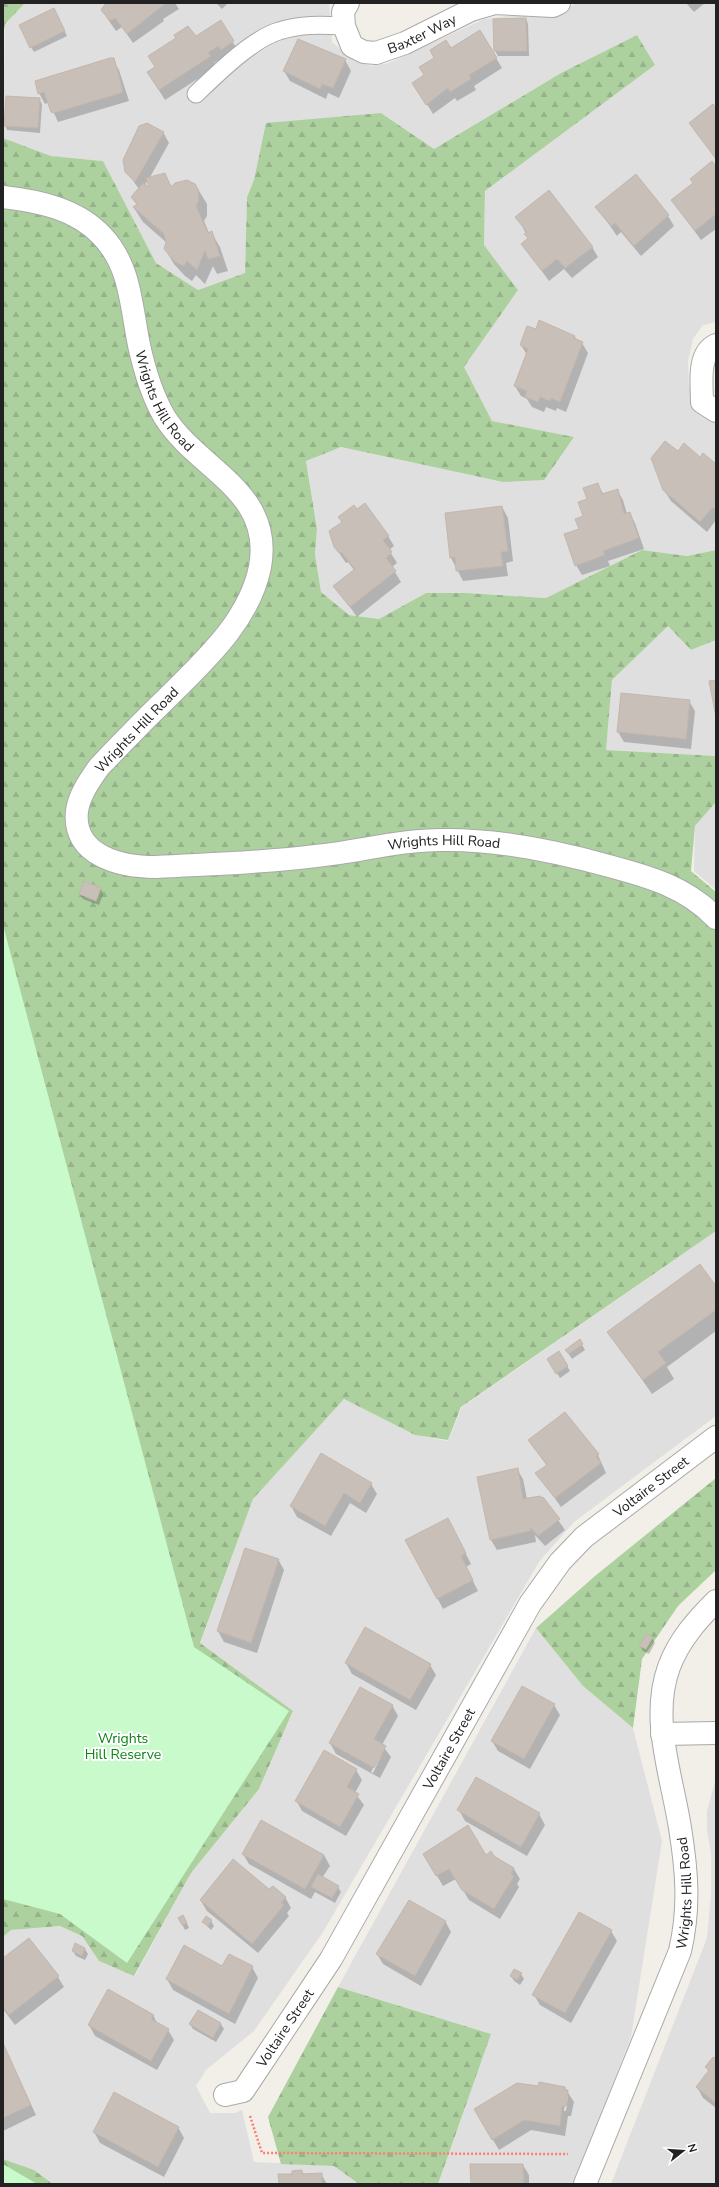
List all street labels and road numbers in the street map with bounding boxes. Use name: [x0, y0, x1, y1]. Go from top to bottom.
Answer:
street label: Baxter Way: [385, 9, 460, 58]
street label: Wrights Hill Road: [131, 348, 198, 456]
street label: Wrights Hill Road: [91, 683, 183, 777]
street label: Wrights Hill Road: [386, 830, 501, 854]
street label: Voltaire Street: [608, 1452, 693, 1522]
street label: Voltaire Street: [418, 1705, 479, 1794]
street label: Wrights Hill Road: [671, 1836, 696, 1951]
street label: Voltaire Street: [251, 1985, 318, 2072]

